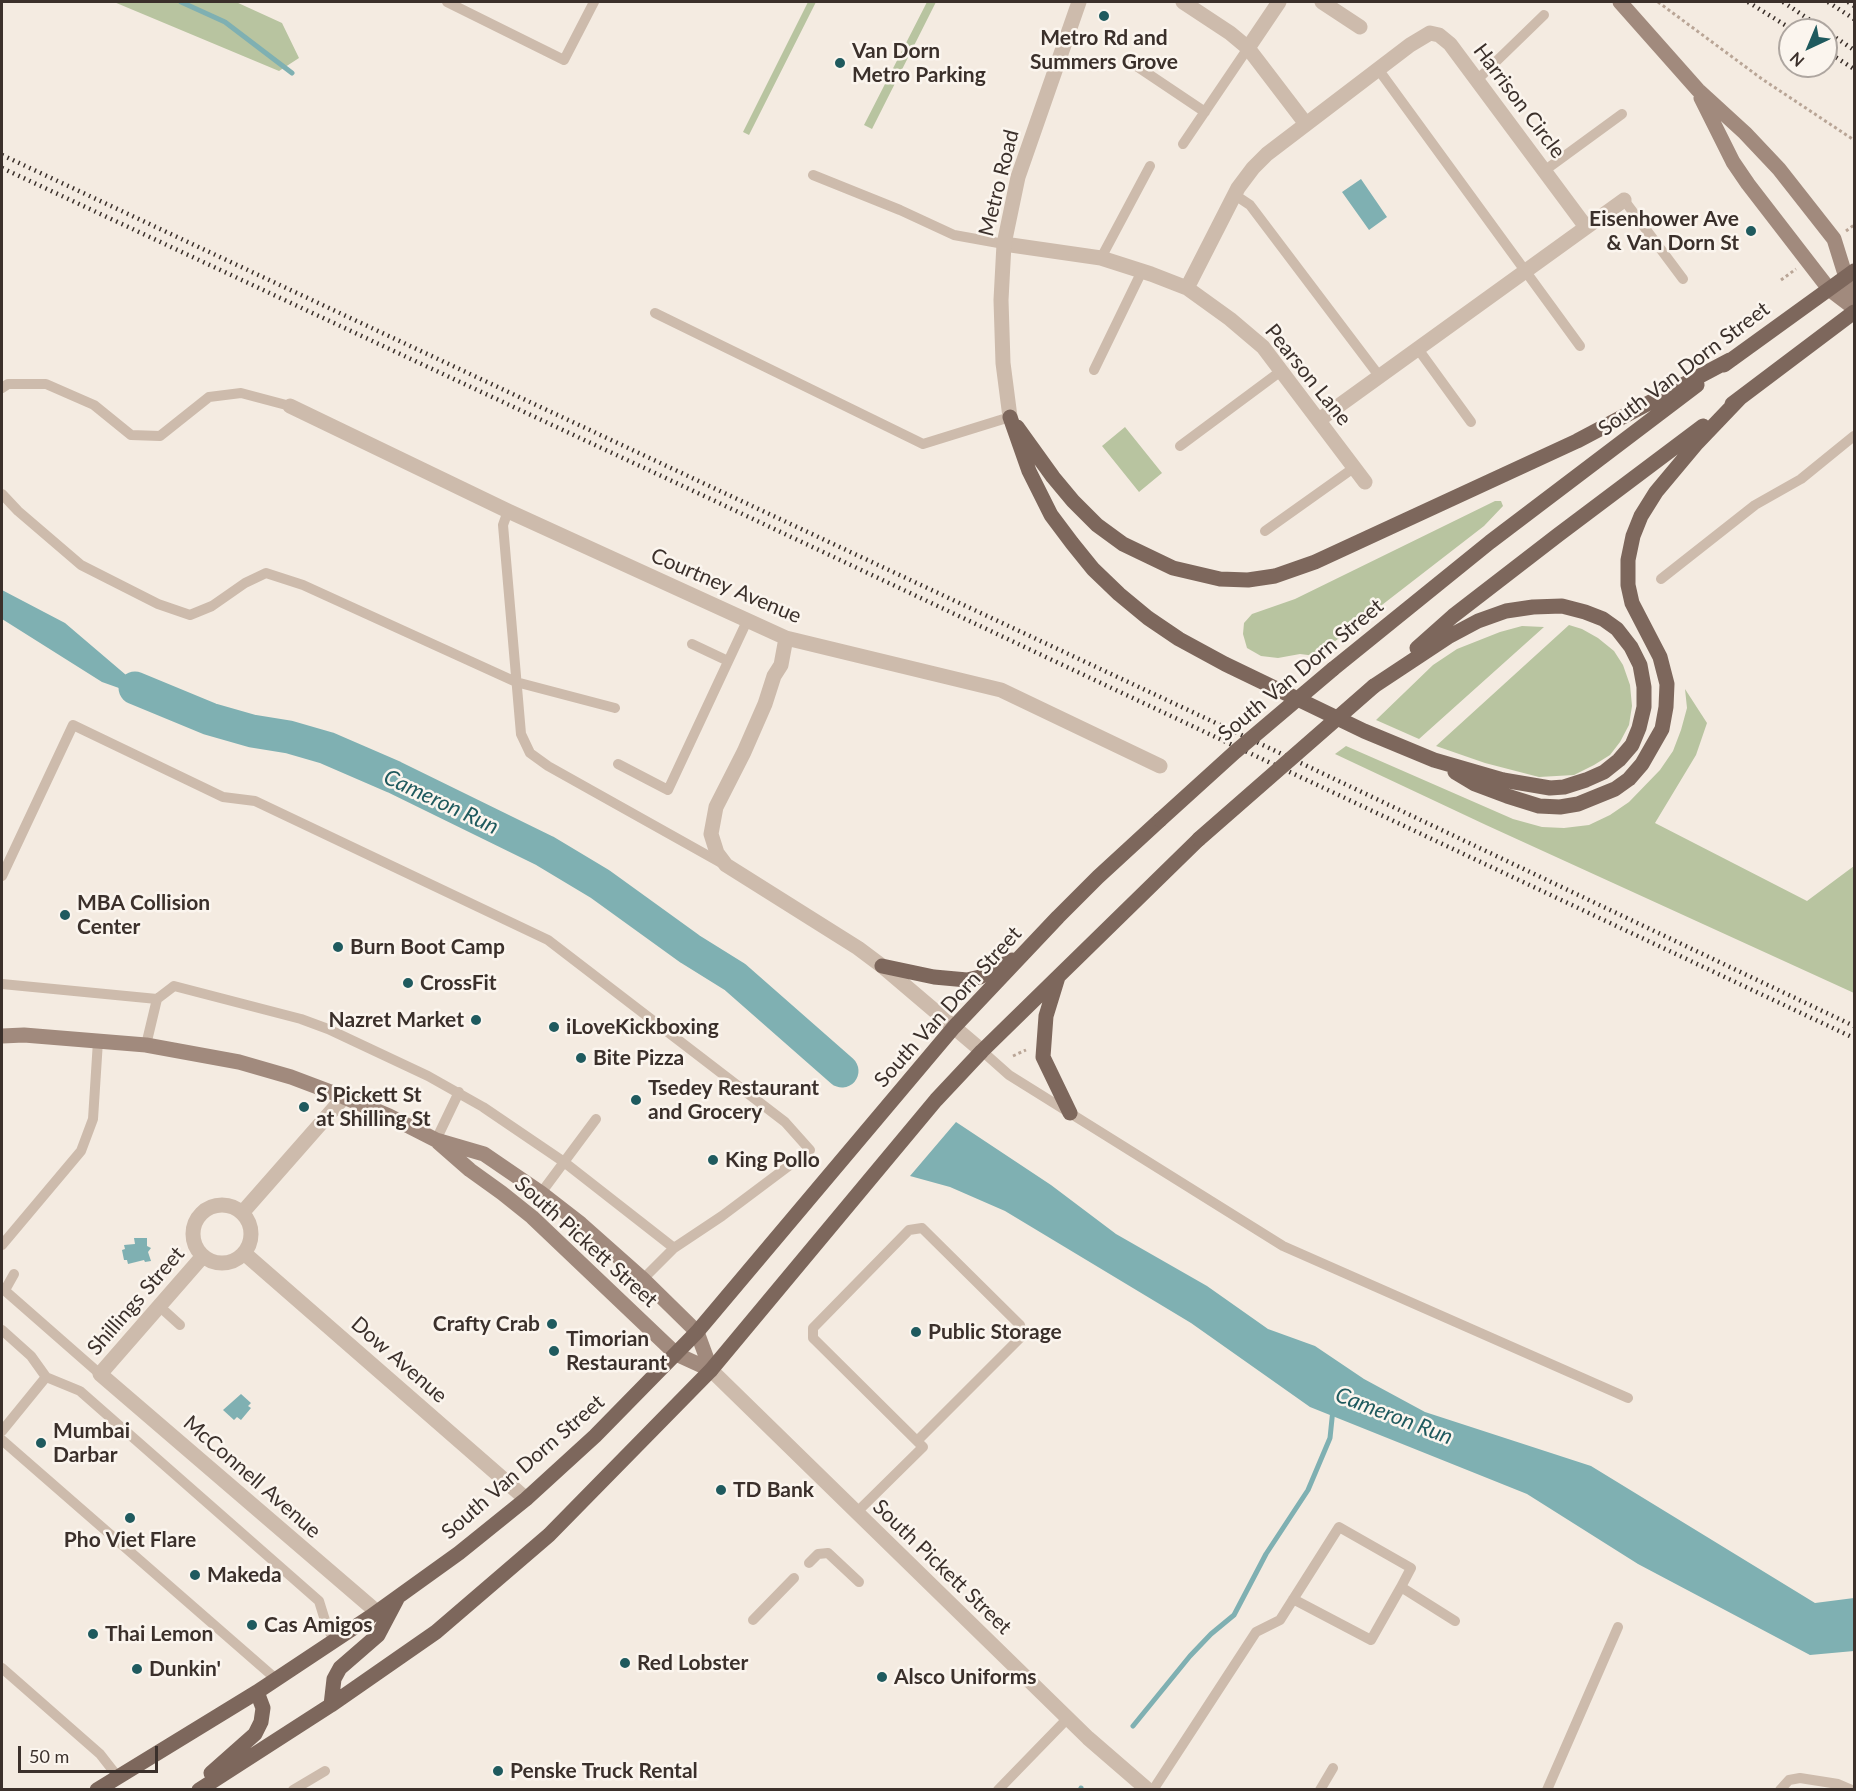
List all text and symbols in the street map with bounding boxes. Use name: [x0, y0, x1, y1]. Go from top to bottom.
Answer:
marker: Metro Rd and Summers Grove: [1097, 9, 1111, 23]
north arrow: [1778, 18, 1838, 78]
place label: Metro Rd and Summers Grove: [1030, 25, 1178, 75]
place label: Van Dorn Metro Parking: [852, 38, 986, 88]
street label: Harrison Circle: [1468, 39, 1570, 163]
text: N: [1786, 49, 1808, 71]
marker: Van Dorn Metro Parking: [833, 56, 847, 70]
street label: Metro Road: [974, 127, 1024, 239]
place label: Eisenhower Ave & Van Dorn St: [1589, 206, 1739, 256]
marker: Eisenhower Ave & Van Dorn St: [1744, 224, 1758, 238]
street label: South Van Dorn Street: [1594, 296, 1774, 442]
street label: Pearson Lane: [1259, 319, 1357, 431]
street label: Courtney Avenue: [647, 543, 805, 629]
street label: South Van Dorn Street: [1213, 594, 1389, 746]
water label: Cameron Run: [379, 764, 503, 840]
place label: MBA Collision Center: [77, 890, 210, 940]
marker: MBA Collision Center: [58, 908, 72, 922]
street label: South Van Dorn Street: [869, 921, 1027, 1093]
place label: Burn Boot Camp: [350, 934, 505, 960]
marker: Burn Boot Camp: [331, 940, 345, 954]
place label: CrossFit: [420, 970, 497, 996]
marker: CrossFit: [401, 976, 415, 990]
place label: Nazret Market: [329, 1007, 464, 1033]
marker: Nazret Market: [469, 1013, 483, 1027]
place label: iLoveKickboxing: [566, 1014, 719, 1040]
marker: iLoveKickboxing: [547, 1020, 561, 1034]
place label: Bite Pizza: [593, 1045, 684, 1071]
marker: Bite Pizza: [574, 1051, 588, 1065]
place label: Tsedey Restaurant and Grocery: [648, 1075, 819, 1125]
place label: S Pickett St at Shilling St: [316, 1082, 431, 1132]
marker: Tsedey Restaurant and Grocery: [629, 1093, 643, 1107]
marker: S Pickett St at Shilling St: [297, 1100, 311, 1114]
place label: King Pollo: [725, 1147, 820, 1173]
marker: King Pollo: [706, 1153, 720, 1167]
street label: South Pickett Street: [509, 1171, 663, 1313]
street label: Shillings Street: [82, 1242, 190, 1360]
street label: Dow Avenue: [346, 1311, 452, 1409]
place label: Crafty Crab: [433, 1311, 540, 1337]
marker: Crafty Crab: [545, 1317, 559, 1331]
place label: Public Storage: [928, 1319, 1062, 1345]
marker: Public Storage: [909, 1325, 923, 1339]
place label: Timorian Restaurant: [566, 1326, 667, 1376]
marker: Timorian Restaurant: [547, 1344, 561, 1358]
water label: Cameron Run: [1332, 1382, 1456, 1450]
street label: South Van Dorn Street: [436, 1389, 610, 1545]
street label: McConnell Avenue: [178, 1410, 326, 1544]
place label: Mumbai Darbar: [53, 1418, 130, 1468]
marker: Mumbai Darbar: [34, 1436, 48, 1450]
place label: TD Bank: [733, 1477, 814, 1503]
marker: TD Bank: [714, 1483, 728, 1497]
street label: South Pickett Street: [867, 1494, 1017, 1640]
marker: Pho Viet Flare: [123, 1511, 137, 1525]
place label: Pho Viet Flare: [64, 1527, 196, 1553]
place label: Makeda: [207, 1562, 282, 1588]
marker: Makeda: [188, 1568, 202, 1582]
place label: Cas Amigos: [264, 1612, 373, 1638]
marker: Cas Amigos: [245, 1618, 259, 1632]
place label: Thai Lemon: [105, 1621, 213, 1647]
marker: Thai Lemon: [86, 1627, 100, 1641]
place label: Red Lobster: [637, 1650, 748, 1676]
place label: Dunkin': [149, 1656, 221, 1682]
marker: Red Lobster: [618, 1656, 632, 1670]
marker: Dunkin': [130, 1662, 144, 1676]
place label: Alsco Uniforms: [894, 1664, 1036, 1690]
marker: Alsco Uniforms: [875, 1670, 889, 1684]
scale bar: [21, 1734, 160, 1772]
text: 50 m: [29, 1745, 69, 1767]
place label: Penske Truck Rental: [510, 1758, 698, 1784]
marker: Penske Truck Rental: [491, 1764, 505, 1778]

